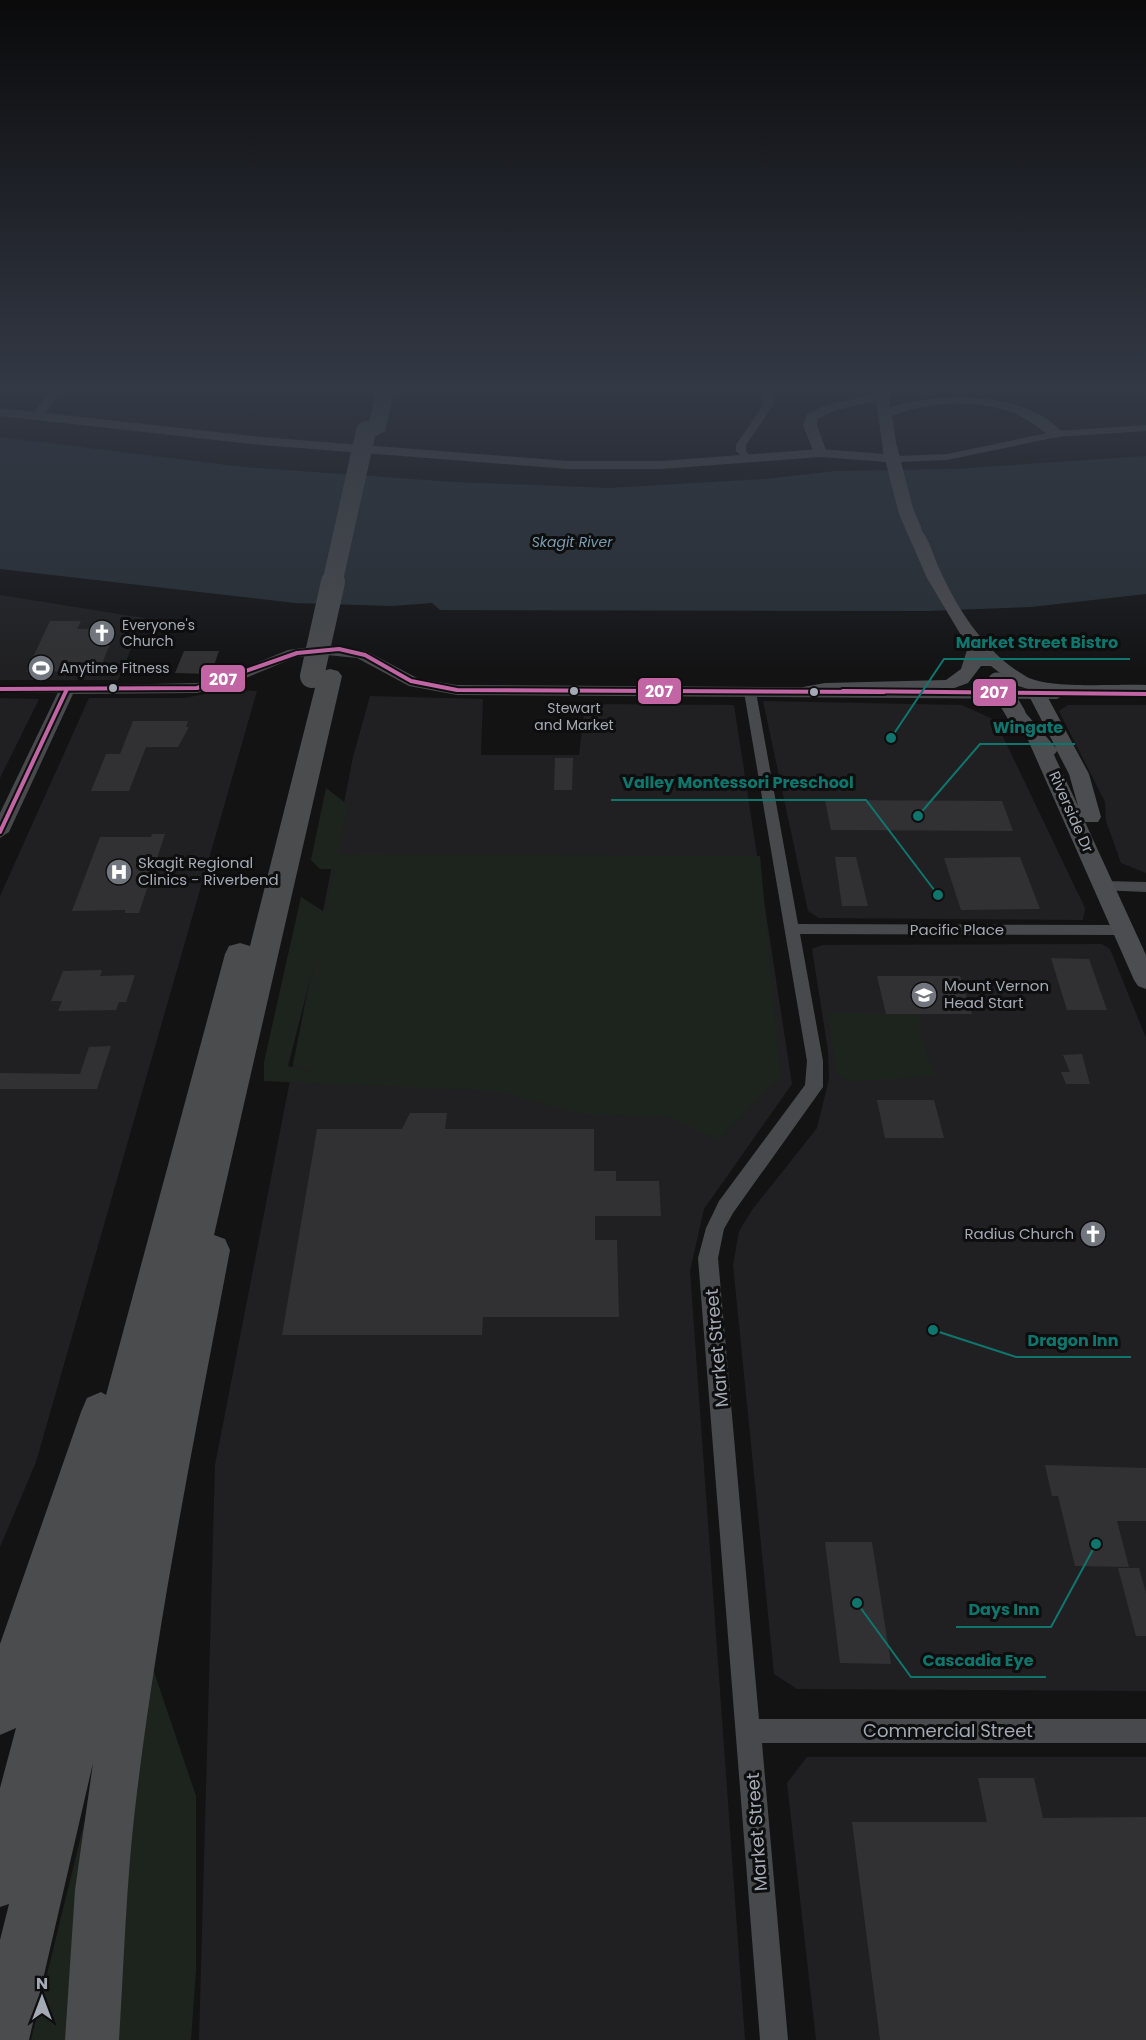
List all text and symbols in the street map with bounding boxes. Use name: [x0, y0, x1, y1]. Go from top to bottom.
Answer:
water label: Skagit River: [532, 532, 613, 552]
place label: Everyone's Church: [122, 615, 195, 651]
church icon: Everyone's Church: [87, 618, 117, 648]
callout: Market Street Bistro: [944, 625, 1130, 659]
text: Market Street Bistro: [956, 631, 1118, 654]
sports icon: Anytime Fitness: [26, 653, 56, 683]
place label: Anytime Fitness: [60, 658, 170, 678]
line badge: 207: [200, 664, 246, 693]
text: 207: [209, 668, 237, 691]
line badge: 207: [637, 677, 682, 705]
line badge: 207: [972, 678, 1017, 707]
text: 207: [645, 680, 673, 703]
text: 207: [980, 681, 1008, 704]
unlabelled marker: [107, 682, 119, 694]
marker: Stewart and Market: [568, 685, 580, 697]
unlabelled marker: [808, 686, 820, 698]
place label: Stewart and Market: [534, 698, 614, 735]
callout: Wingate: [980, 710, 1075, 744]
text: Wingate: [993, 716, 1063, 739]
callout: Valley Montessori Preschool: [611, 766, 866, 800]
street label: Riverside Dr: [1044, 768, 1099, 856]
text: Valley Montessori Preschool: [622, 771, 854, 794]
place label: Skagit Regional Clinics - Riverbend: [138, 852, 279, 890]
hospital icon: Skagit Regional Clinics - Riverbend: [104, 857, 134, 887]
street label: Pacific Place: [910, 919, 1004, 940]
place label: Mount Vernon Head Start: [944, 975, 1049, 1013]
school or university icon: Mount Vernon Head Start: [909, 980, 939, 1010]
church icon: Radius Church: [1078, 1219, 1108, 1249]
place label: Radius Church: [964, 1223, 1074, 1244]
street label: Market Street: [699, 1288, 734, 1408]
callout: Dragon Inn: [1016, 1323, 1131, 1357]
text: Dragon Inn: [1028, 1329, 1118, 1352]
callout: Days Inn: [956, 1593, 1051, 1627]
text: Days Inn: [968, 1598, 1040, 1621]
callout: Cascadia Eye: [911, 1643, 1046, 1677]
text: Cascadia Eye: [923, 1649, 1034, 1672]
street label: Commercial Street: [863, 1718, 1033, 1743]
street label: Market Street: [740, 1772, 773, 1892]
north arrow: [12, 1968, 72, 2028]
text: N: [36, 1972, 48, 1995]

